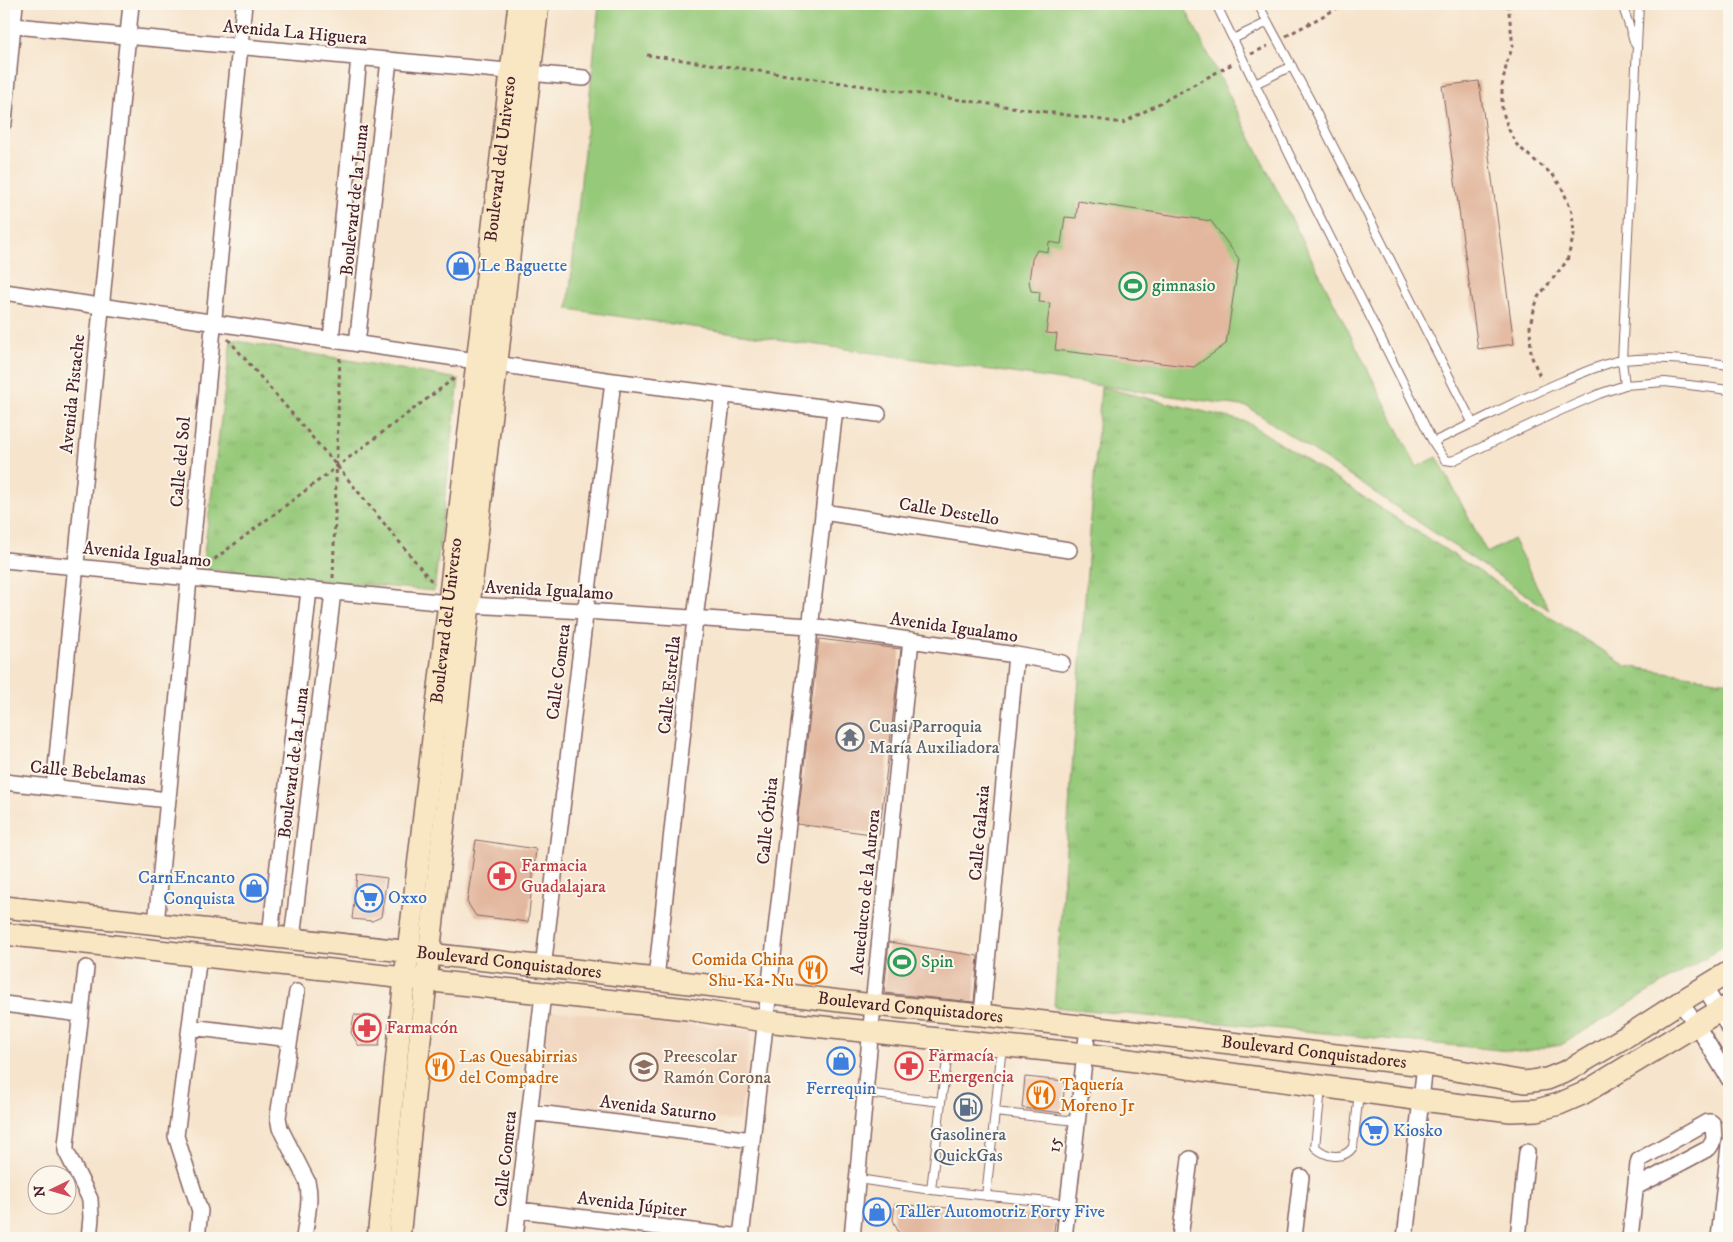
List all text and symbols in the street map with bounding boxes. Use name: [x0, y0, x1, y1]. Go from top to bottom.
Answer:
street label: Avenida La Higuera: [222, 16, 368, 50]
street label: Boulevard del Universo: [480, 75, 522, 243]
street label: Boulevard de la Luna: [336, 123, 374, 277]
shop icon: Le Baguette: [446, 251, 476, 281]
place label: Le Baguette: [480, 255, 567, 277]
sports icon: gimnasio: [1118, 271, 1148, 301]
place label: gimnasio: [1152, 275, 1216, 297]
street label: Avenida Pistache: [56, 333, 90, 455]
street label: Calle del Sol: [166, 415, 196, 508]
street label: Calle Destello: [897, 493, 1001, 531]
street label: Boulevard del Universo: [426, 536, 467, 705]
street label: Avenida Igualamo: [82, 537, 212, 573]
street label: Avenida Igualamo: [484, 577, 614, 605]
street label: Avenida Igualamo: [889, 608, 1020, 648]
street label: Calle Cometa: [542, 622, 576, 721]
street label: Calle Estrella: [654, 634, 686, 735]
street label: Boulevard de la Luna: [274, 686, 314, 840]
place label: Cuasi Parroquia María Auxiliadora: [869, 716, 1000, 759]
temple icon: Cuasi Parroquia María Auxiliadora: [835, 722, 865, 752]
street label: Calle Bebelamas: [29, 756, 147, 790]
street label: Calle Órbita: [752, 776, 784, 866]
street label: Calle Galaxia: [965, 784, 995, 882]
street label: Acueducto de la Aurora: [846, 808, 886, 976]
place label: Farmacia Guadalajara: [521, 855, 606, 898]
pharmacy icon: Farmacia Guadalajara: [487, 861, 517, 891]
place label: CarnEncanto Conquista: [138, 867, 235, 910]
shop icon: CarnEncanto Conquista: [239, 873, 269, 903]
supermarket icon: Oxxo: [354, 883, 384, 913]
place label: Oxxo: [388, 887, 427, 909]
street label: Boulevard Conquistadores: [415, 942, 603, 984]
sports icon: Spin: [887, 947, 917, 977]
place label: Comida China Shu-Ka-Nu: [692, 949, 794, 992]
place label: Spin: [921, 951, 954, 973]
restaurant icon: Comida China Shu-Ka-Nu: [798, 955, 828, 985]
street label: Boulevard Conquistadores: [816, 987, 1004, 1028]
pharmacy icon: Farmacón: [352, 1013, 382, 1043]
place label: Farmacón: [386, 1017, 459, 1039]
street label: Boulevard Conquistadores: [1220, 1031, 1408, 1074]
place label: Farmacía Emergencia: [928, 1045, 1014, 1088]
place label: Las Quesabirrias del Compadre: [459, 1046, 577, 1089]
place label: Preescolar Ramón Corona: [663, 1046, 772, 1089]
shop icon: Ferrequin: [826, 1046, 856, 1076]
pharmacy icon: Farmacía Emergencia: [894, 1051, 924, 1081]
restaurant icon: Las Quesabirrias del Compadre: [425, 1052, 455, 1082]
school or university icon: Preescolar Ramón Corona: [629, 1052, 659, 1082]
place label: Taquería Moreno Jr: [1060, 1074, 1135, 1117]
place label: Ferrequin: [806, 1078, 877, 1100]
restaurant icon: Taquería Moreno Jr: [1026, 1080, 1056, 1110]
street label: Avenida Saturno: [598, 1091, 718, 1127]
fuel station icon: Gasolinera QuickGas: [953, 1092, 983, 1122]
street label: Calle Cometa: [490, 1109, 522, 1208]
supermarket icon: Kiosko: [1359, 1116, 1389, 1146]
place label: Kiosko: [1393, 1120, 1443, 1142]
place label: Gasolinera QuickGas: [930, 1124, 1006, 1167]
street label: 15: [1043, 1136, 1067, 1154]
north arrow: [28, 1164, 78, 1214]
text: N: [31, 1184, 50, 1198]
street label: Avenida Júpiter: [576, 1187, 688, 1223]
shop icon: Taller Automotriz Forty Five: [862, 1197, 892, 1227]
place label: Taller Automotriz Forty Five: [896, 1201, 1105, 1223]

